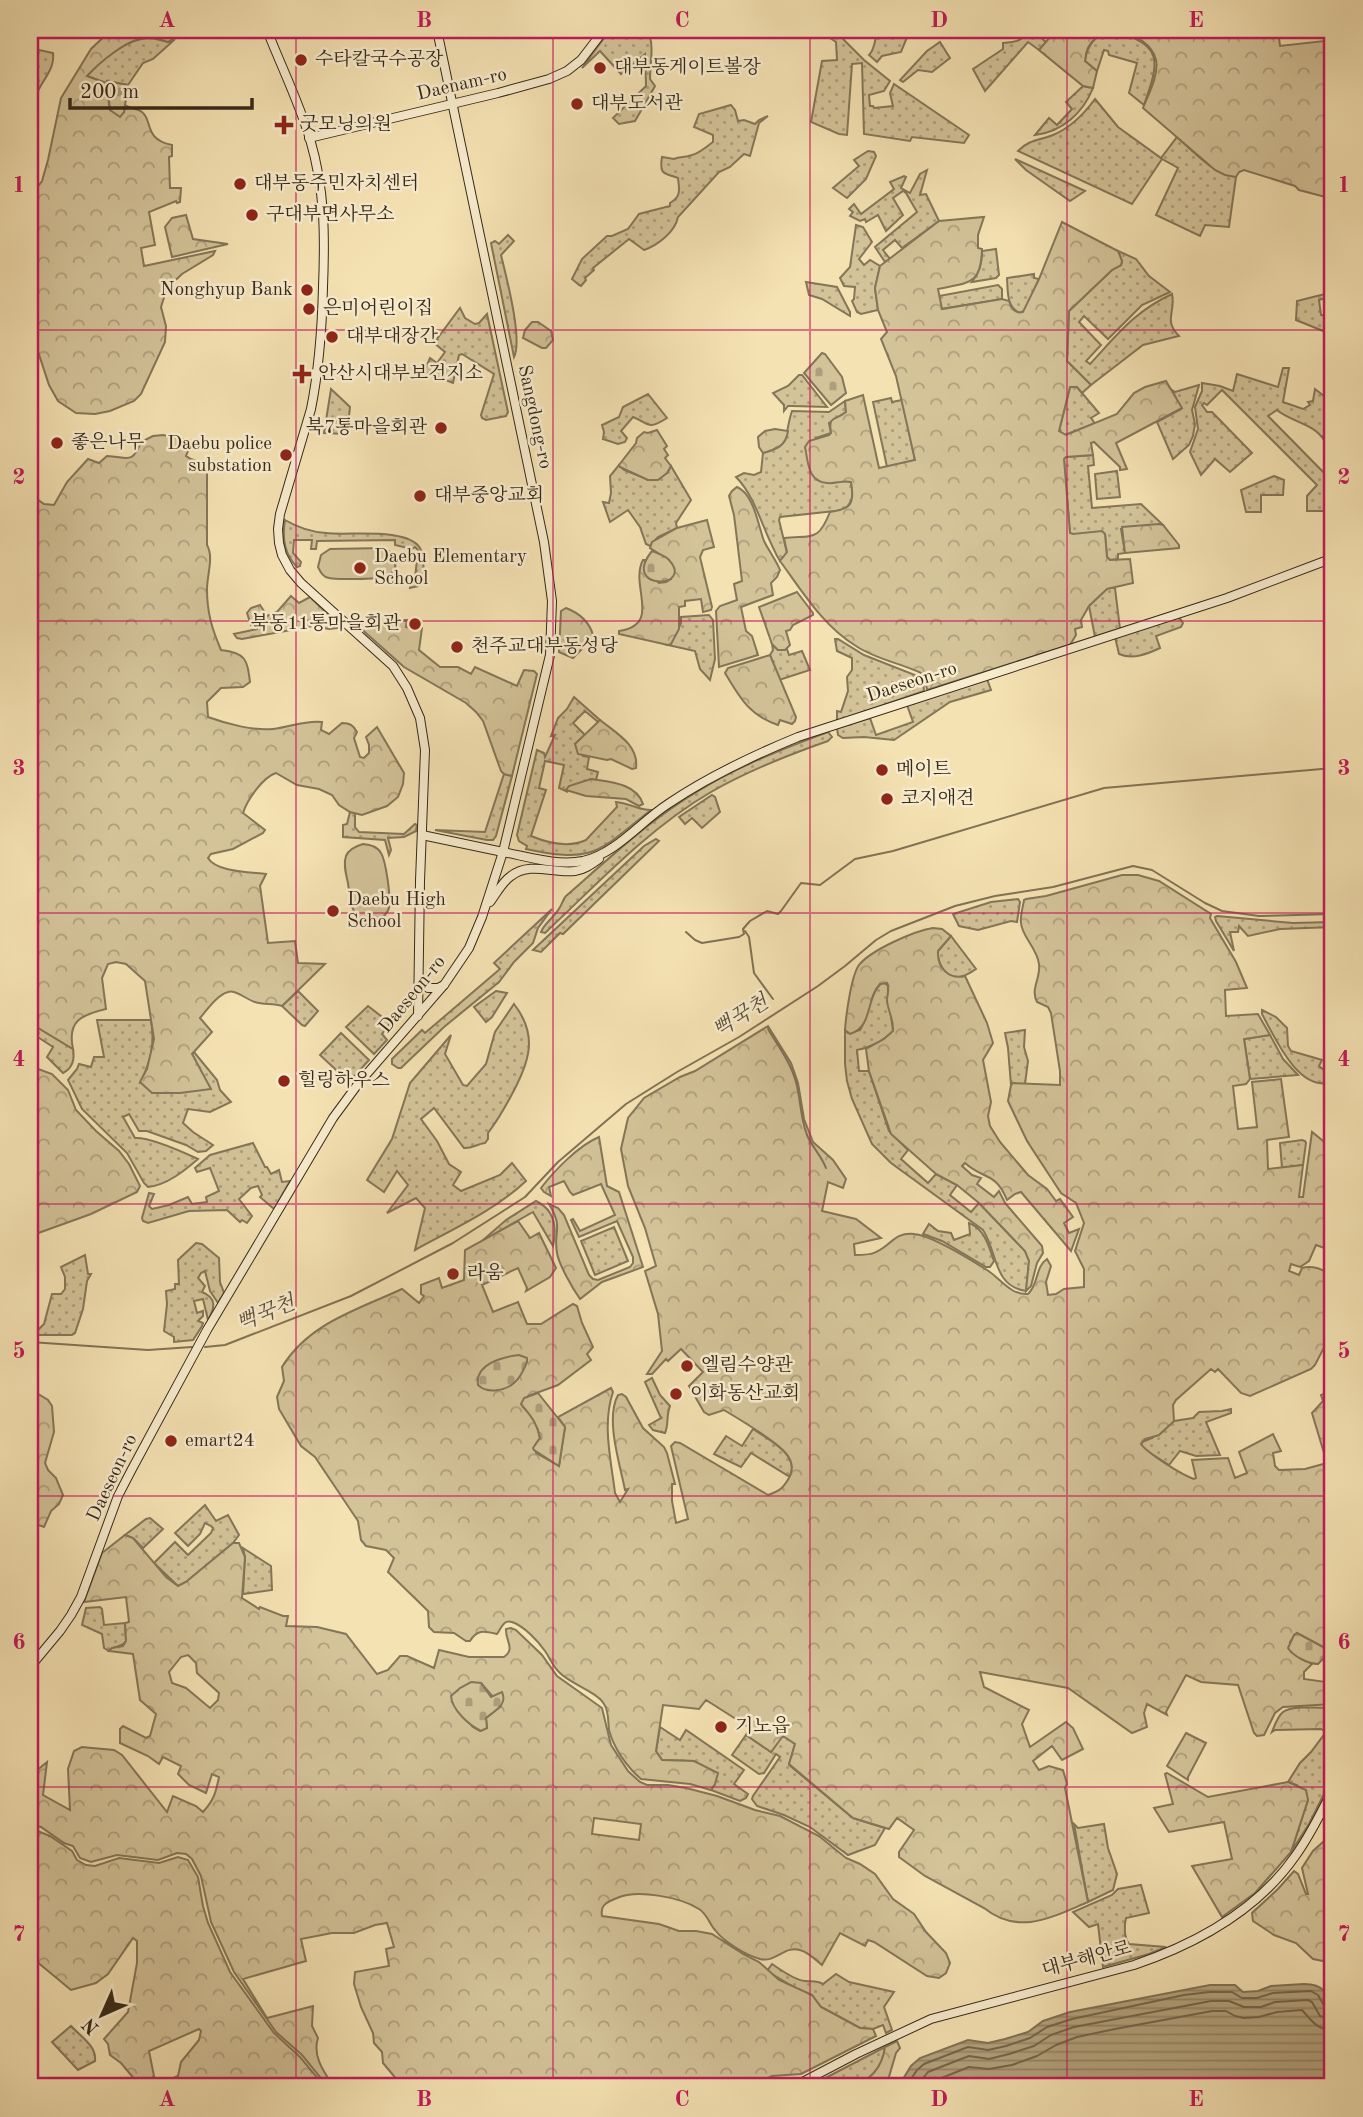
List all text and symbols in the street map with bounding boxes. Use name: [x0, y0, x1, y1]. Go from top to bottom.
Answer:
text: A: [158, 9, 176, 32]
text: B: [416, 9, 432, 32]
text: C: [674, 9, 690, 32]
text: D: [930, 9, 948, 32]
text: E: [1188, 9, 1204, 32]
place label: 수타칼국수공장: [315, 49, 444, 70]
marker: 수타칼국수공장: [293, 52, 309, 68]
place label: 대부동게이트볼장: [614, 56, 761, 78]
marker: 대부동게이트볼장: [592, 60, 608, 76]
street label: Daenam-ro: [415, 65, 509, 105]
scale bar: [70, 66, 252, 110]
text: 200 m: [80, 82, 139, 103]
place label: 대부도서관: [591, 93, 683, 114]
marker: 대부도서관: [569, 96, 585, 112]
place label: 굿모닝의원: [300, 114, 392, 135]
marker: 굿모닝의원: [274, 115, 294, 135]
place label: 대부동주민자치센터: [254, 173, 419, 194]
text: 1: [12, 174, 26, 197]
text: 1: [1337, 174, 1351, 197]
marker: 대부동주민자치센터: [232, 176, 248, 192]
place label: 구대부면사무소: [266, 204, 394, 225]
marker: 구대부면사무소: [244, 207, 260, 223]
place label: Nonghyup Bank: [160, 281, 293, 300]
marker: Nonghyup Bank: [299, 282, 315, 298]
place label: 은미어린이집: [323, 298, 433, 319]
marker: 은미어린이집: [301, 301, 317, 317]
place label: 대부대장간: [346, 326, 438, 347]
marker: 대부대장간: [324, 329, 340, 345]
place label: 안산시대부보건지소: [318, 363, 483, 384]
street label: Sangdong-ro: [514, 363, 554, 471]
marker: 안산시대부보건지소: [292, 364, 312, 384]
place label: 북7통마을회관: [306, 416, 428, 438]
marker: 북7통마을회관: [433, 420, 449, 436]
place label: 좋은나무: [71, 432, 144, 453]
marker: 좋은나무: [49, 435, 65, 451]
place label: Daebu police substation: [167, 435, 272, 476]
marker: Daebu police substation: [278, 447, 294, 463]
text: 2: [12, 466, 26, 489]
text: 2: [1337, 466, 1351, 489]
place label: 대부중앙교회: [434, 485, 544, 506]
marker: 대부중앙교회: [412, 488, 428, 504]
place label: Daebu Elementary School: [374, 548, 527, 589]
marker: Daebu Elementary School: [352, 560, 368, 576]
place label: 북동11통마을회관: [250, 612, 402, 634]
marker: 북동11통마을회관: [407, 616, 423, 632]
place label: 천주교대부동성당: [471, 636, 618, 657]
marker: 천주교대부동성당: [449, 639, 465, 655]
street label: Daeseon-ro: [864, 659, 960, 707]
text: 3: [12, 757, 26, 780]
text: 3: [1337, 757, 1351, 780]
place label: 메이트: [896, 759, 951, 780]
marker: 메이트: [874, 762, 890, 778]
place label: 코지애견: [901, 788, 974, 809]
marker: 코지애견: [879, 791, 895, 807]
place label: Daebu High School: [347, 891, 446, 932]
marker: Daebu High School: [325, 903, 341, 919]
street label: Daeseon-ro: [376, 953, 450, 1037]
water label: 뻑꾹천: [709, 989, 774, 1042]
text: 4: [12, 1048, 26, 1071]
text: 4: [1337, 1048, 1351, 1071]
place label: 힐링하우스: [298, 1070, 390, 1091]
marker: 힐링하우스: [276, 1073, 292, 1089]
place label: 라움: [467, 1263, 504, 1284]
marker: 라움: [445, 1266, 461, 1282]
water label: 뻑꾹천: [233, 1290, 300, 1335]
text: 5: [12, 1340, 26, 1363]
text: 5: [1337, 1340, 1351, 1363]
place label: 엘림수양관: [701, 1355, 793, 1376]
marker: 엘림수양관: [679, 1358, 695, 1374]
place label: 이화동산교회: [690, 1383, 800, 1404]
marker: 이화동산교회: [668, 1386, 684, 1402]
street label: Daeseon-ro: [85, 1431, 141, 1525]
place label: emart24: [185, 1432, 255, 1451]
marker: emart24: [163, 1433, 179, 1449]
text: 6: [12, 1631, 26, 1654]
text: 6: [1337, 1631, 1351, 1654]
place label: 기노읍: [735, 1716, 790, 1737]
marker: 기노읍: [713, 1719, 729, 1735]
text: 7: [12, 1923, 26, 1946]
text: 7: [1337, 1923, 1351, 1946]
street label: 대부해안로: [1040, 1937, 1134, 1981]
north arrow: [66, 1980, 136, 2050]
text: N: [80, 2013, 104, 2037]
text: A: [158, 2088, 176, 2111]
text: B: [416, 2088, 432, 2111]
text: C: [674, 2088, 690, 2111]
text: D: [930, 2088, 948, 2111]
text: E: [1188, 2088, 1204, 2111]

